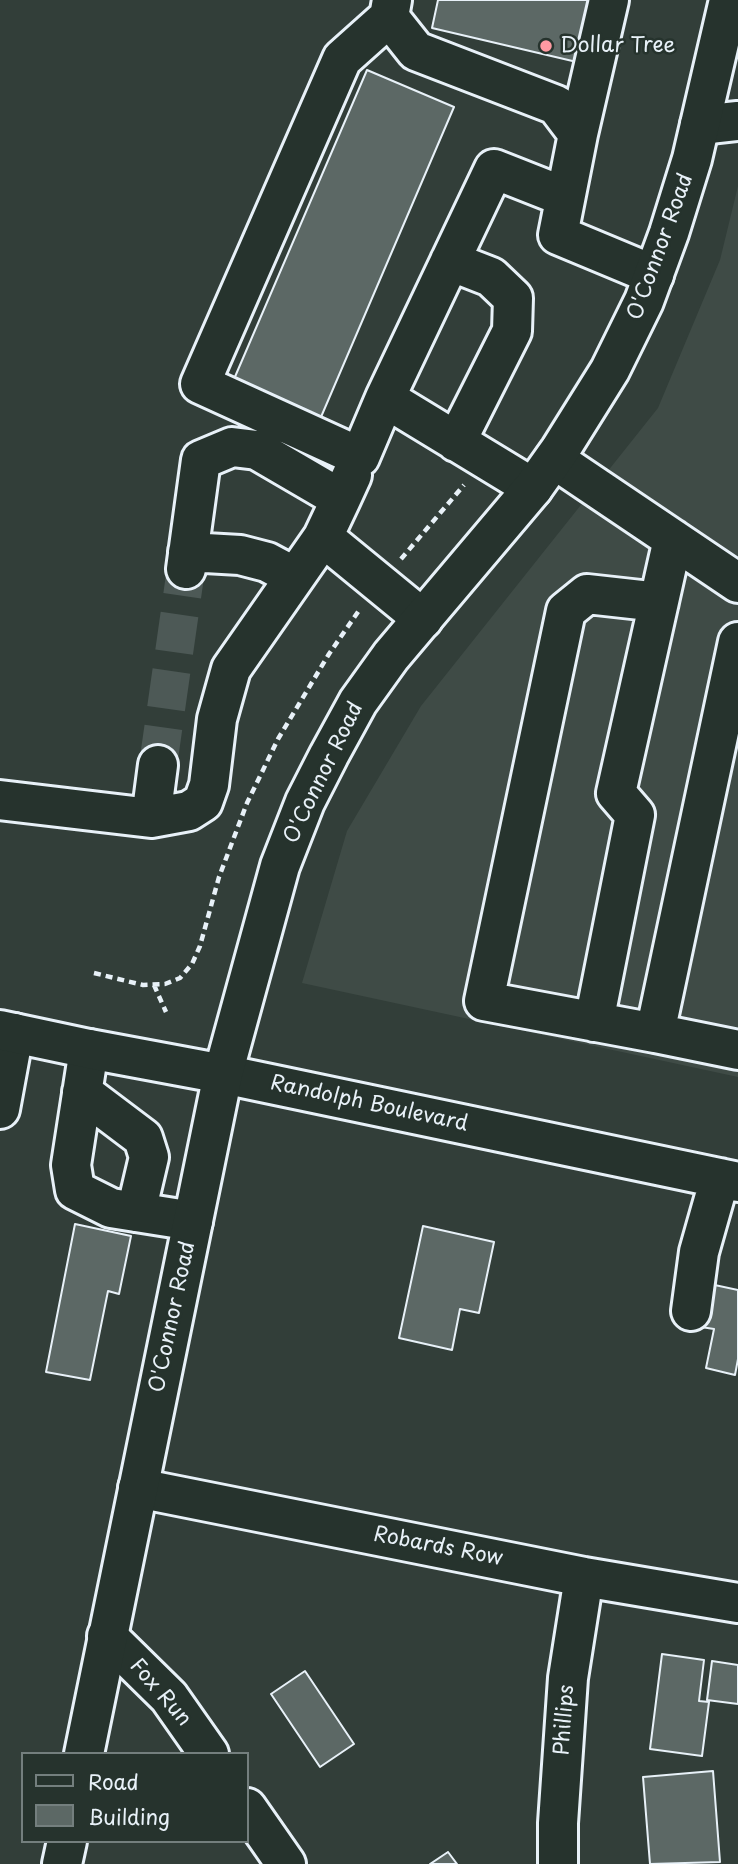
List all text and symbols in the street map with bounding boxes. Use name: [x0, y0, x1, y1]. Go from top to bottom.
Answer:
place label: Dollar Tree: [560, 33, 675, 59]
marker: Dollar Tree: [538, 38, 554, 54]
street label: O'Connor Road: [623, 170, 699, 324]
street label: O'Connor Road: [279, 698, 369, 848]
street label: Randolph Boulevard: [268, 1071, 470, 1137]
street label: O'Connor Road: [145, 1239, 201, 1395]
street label: Robards Row: [371, 1522, 505, 1572]
street label: Fox Run: [124, 1654, 196, 1732]
street label: Phillips: [550, 1684, 580, 1756]
legend: [21, 1752, 248, 1843]
text: Road: [88, 1765, 139, 1797]
text: Building: [88, 1800, 170, 1832]

